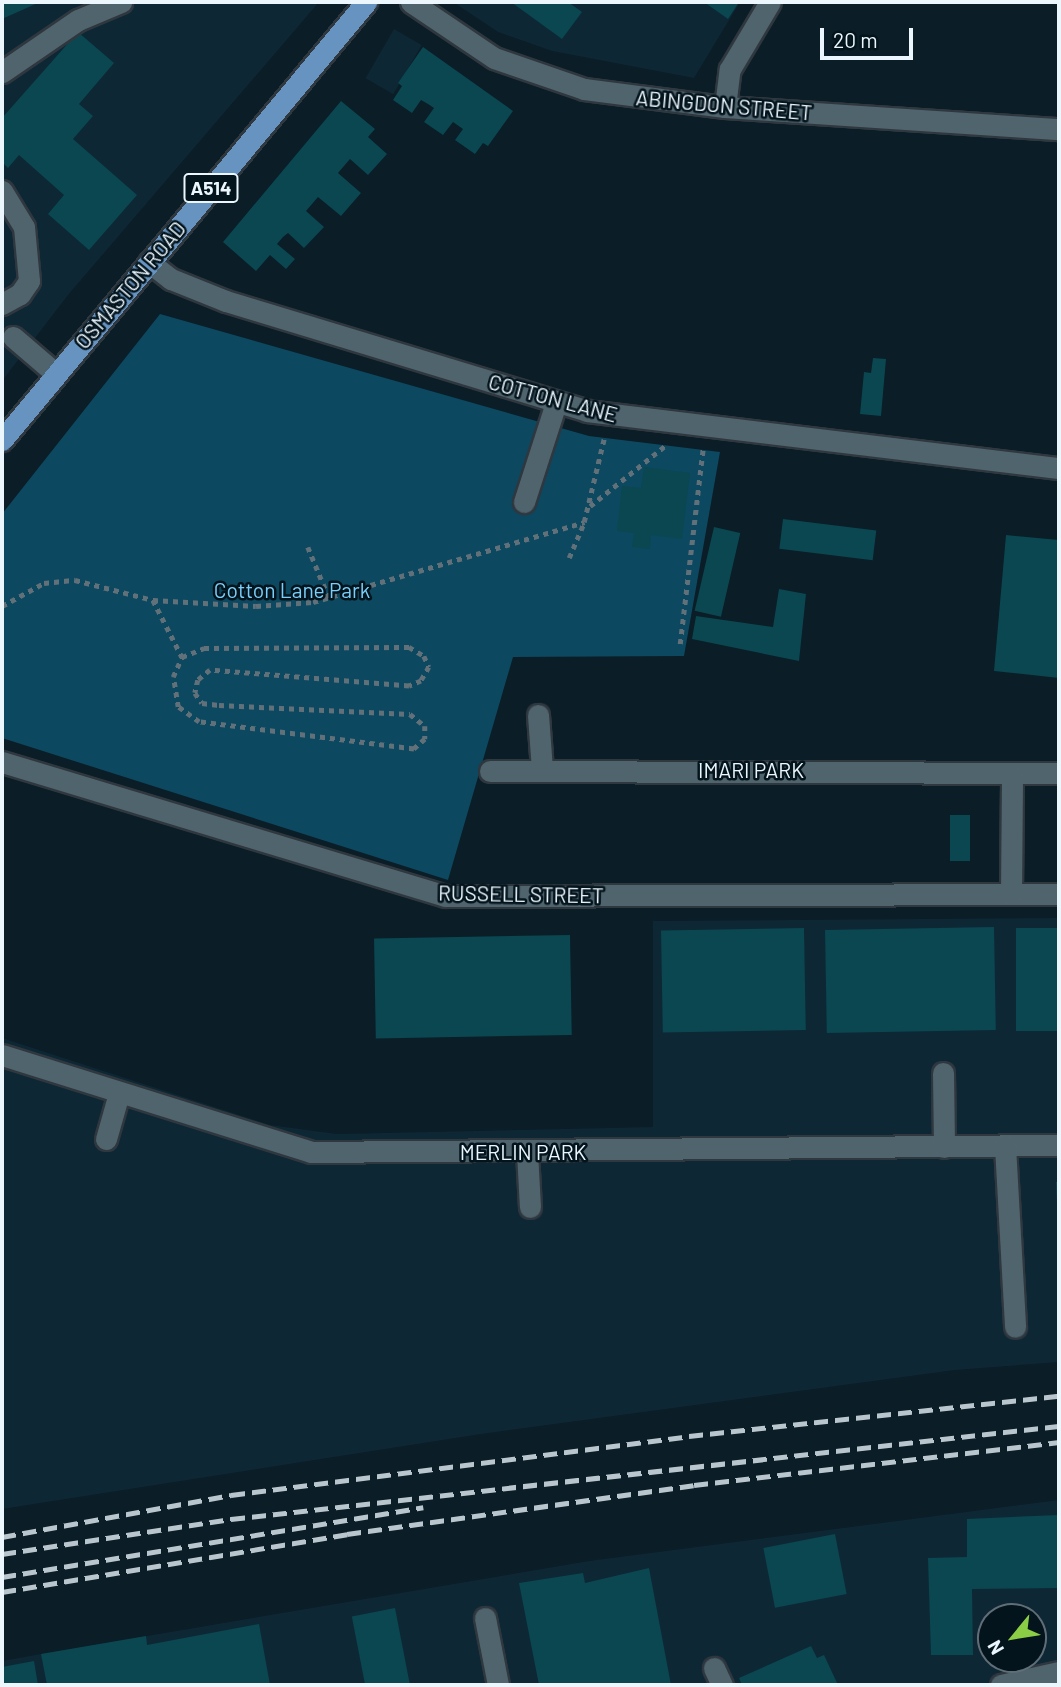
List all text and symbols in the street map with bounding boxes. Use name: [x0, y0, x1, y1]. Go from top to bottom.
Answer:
scale bar: [823, 14, 916, 58]
text: 20 m: [833, 27, 878, 52]
street label: ABINGDON STREET: [635, 85, 813, 125]
road number: A514: [183, 172, 239, 204]
street label: OSMASTON ROAD: [70, 216, 190, 354]
street label: COTTON LANE: [486, 369, 620, 427]
park label: Cotton Lane Park: [214, 577, 370, 603]
street label: IMARI PARK: [698, 757, 804, 783]
street label: RUSSELL STREET: [438, 880, 604, 908]
street label: MERLIN PARK: [460, 1139, 586, 1165]
north arrow: [977, 1603, 1047, 1673]
text: N: [982, 1637, 1008, 1659]

